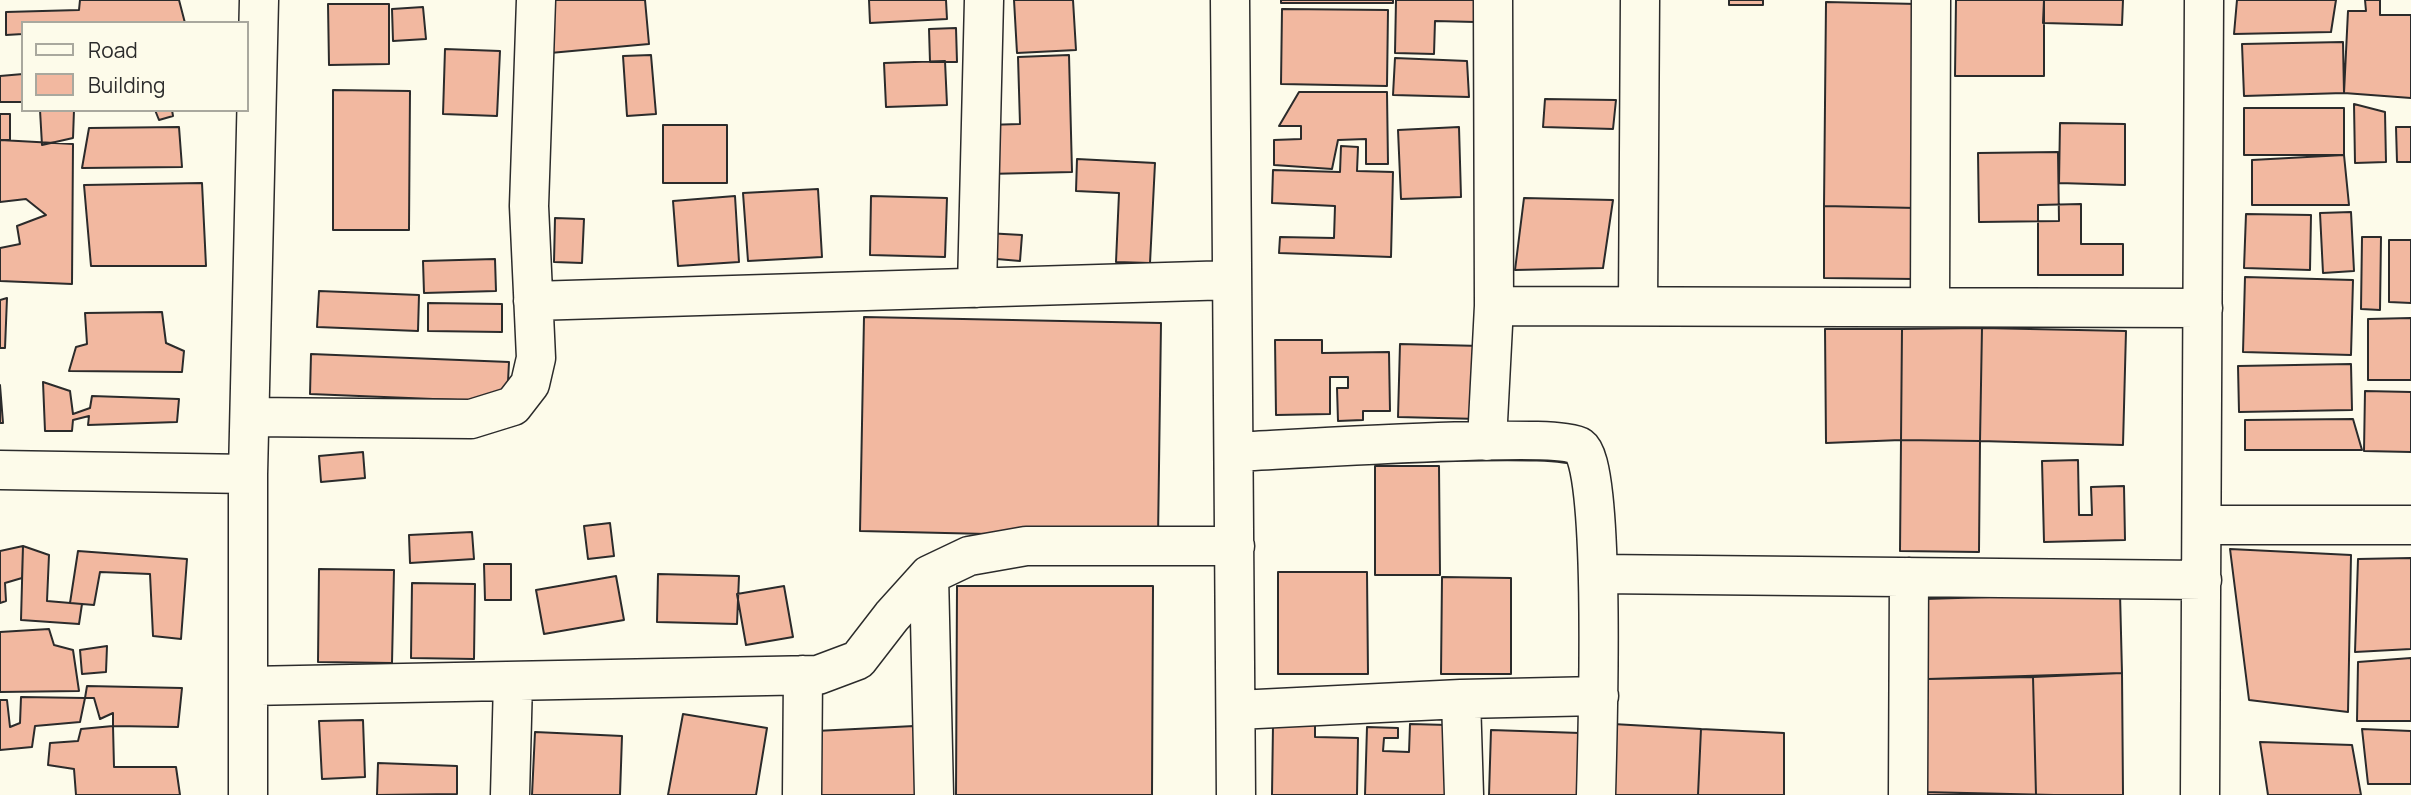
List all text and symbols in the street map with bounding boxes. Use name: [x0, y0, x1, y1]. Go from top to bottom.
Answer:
legend: [21, 21, 248, 112]
text: Road: [88, 36, 138, 64]
text: Building: [88, 71, 165, 99]

